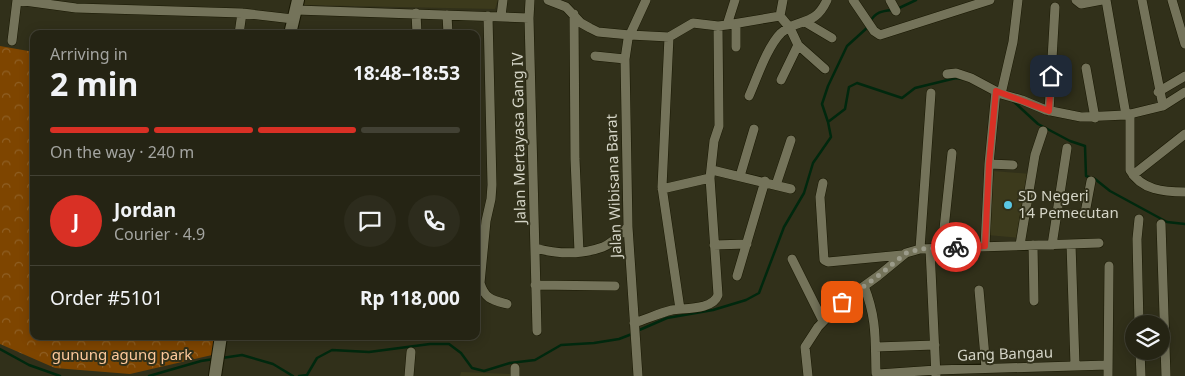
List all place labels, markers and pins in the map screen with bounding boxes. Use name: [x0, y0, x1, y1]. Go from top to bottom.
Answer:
pin: [1030, 55, 1072, 97]
place label: SD Negeri 14 Pemecutan: [1018, 185, 1119, 222]
marker: SD Negeri 14 Pemecutan: [1002, 199, 1014, 211]
pin: [821, 281, 863, 323]

